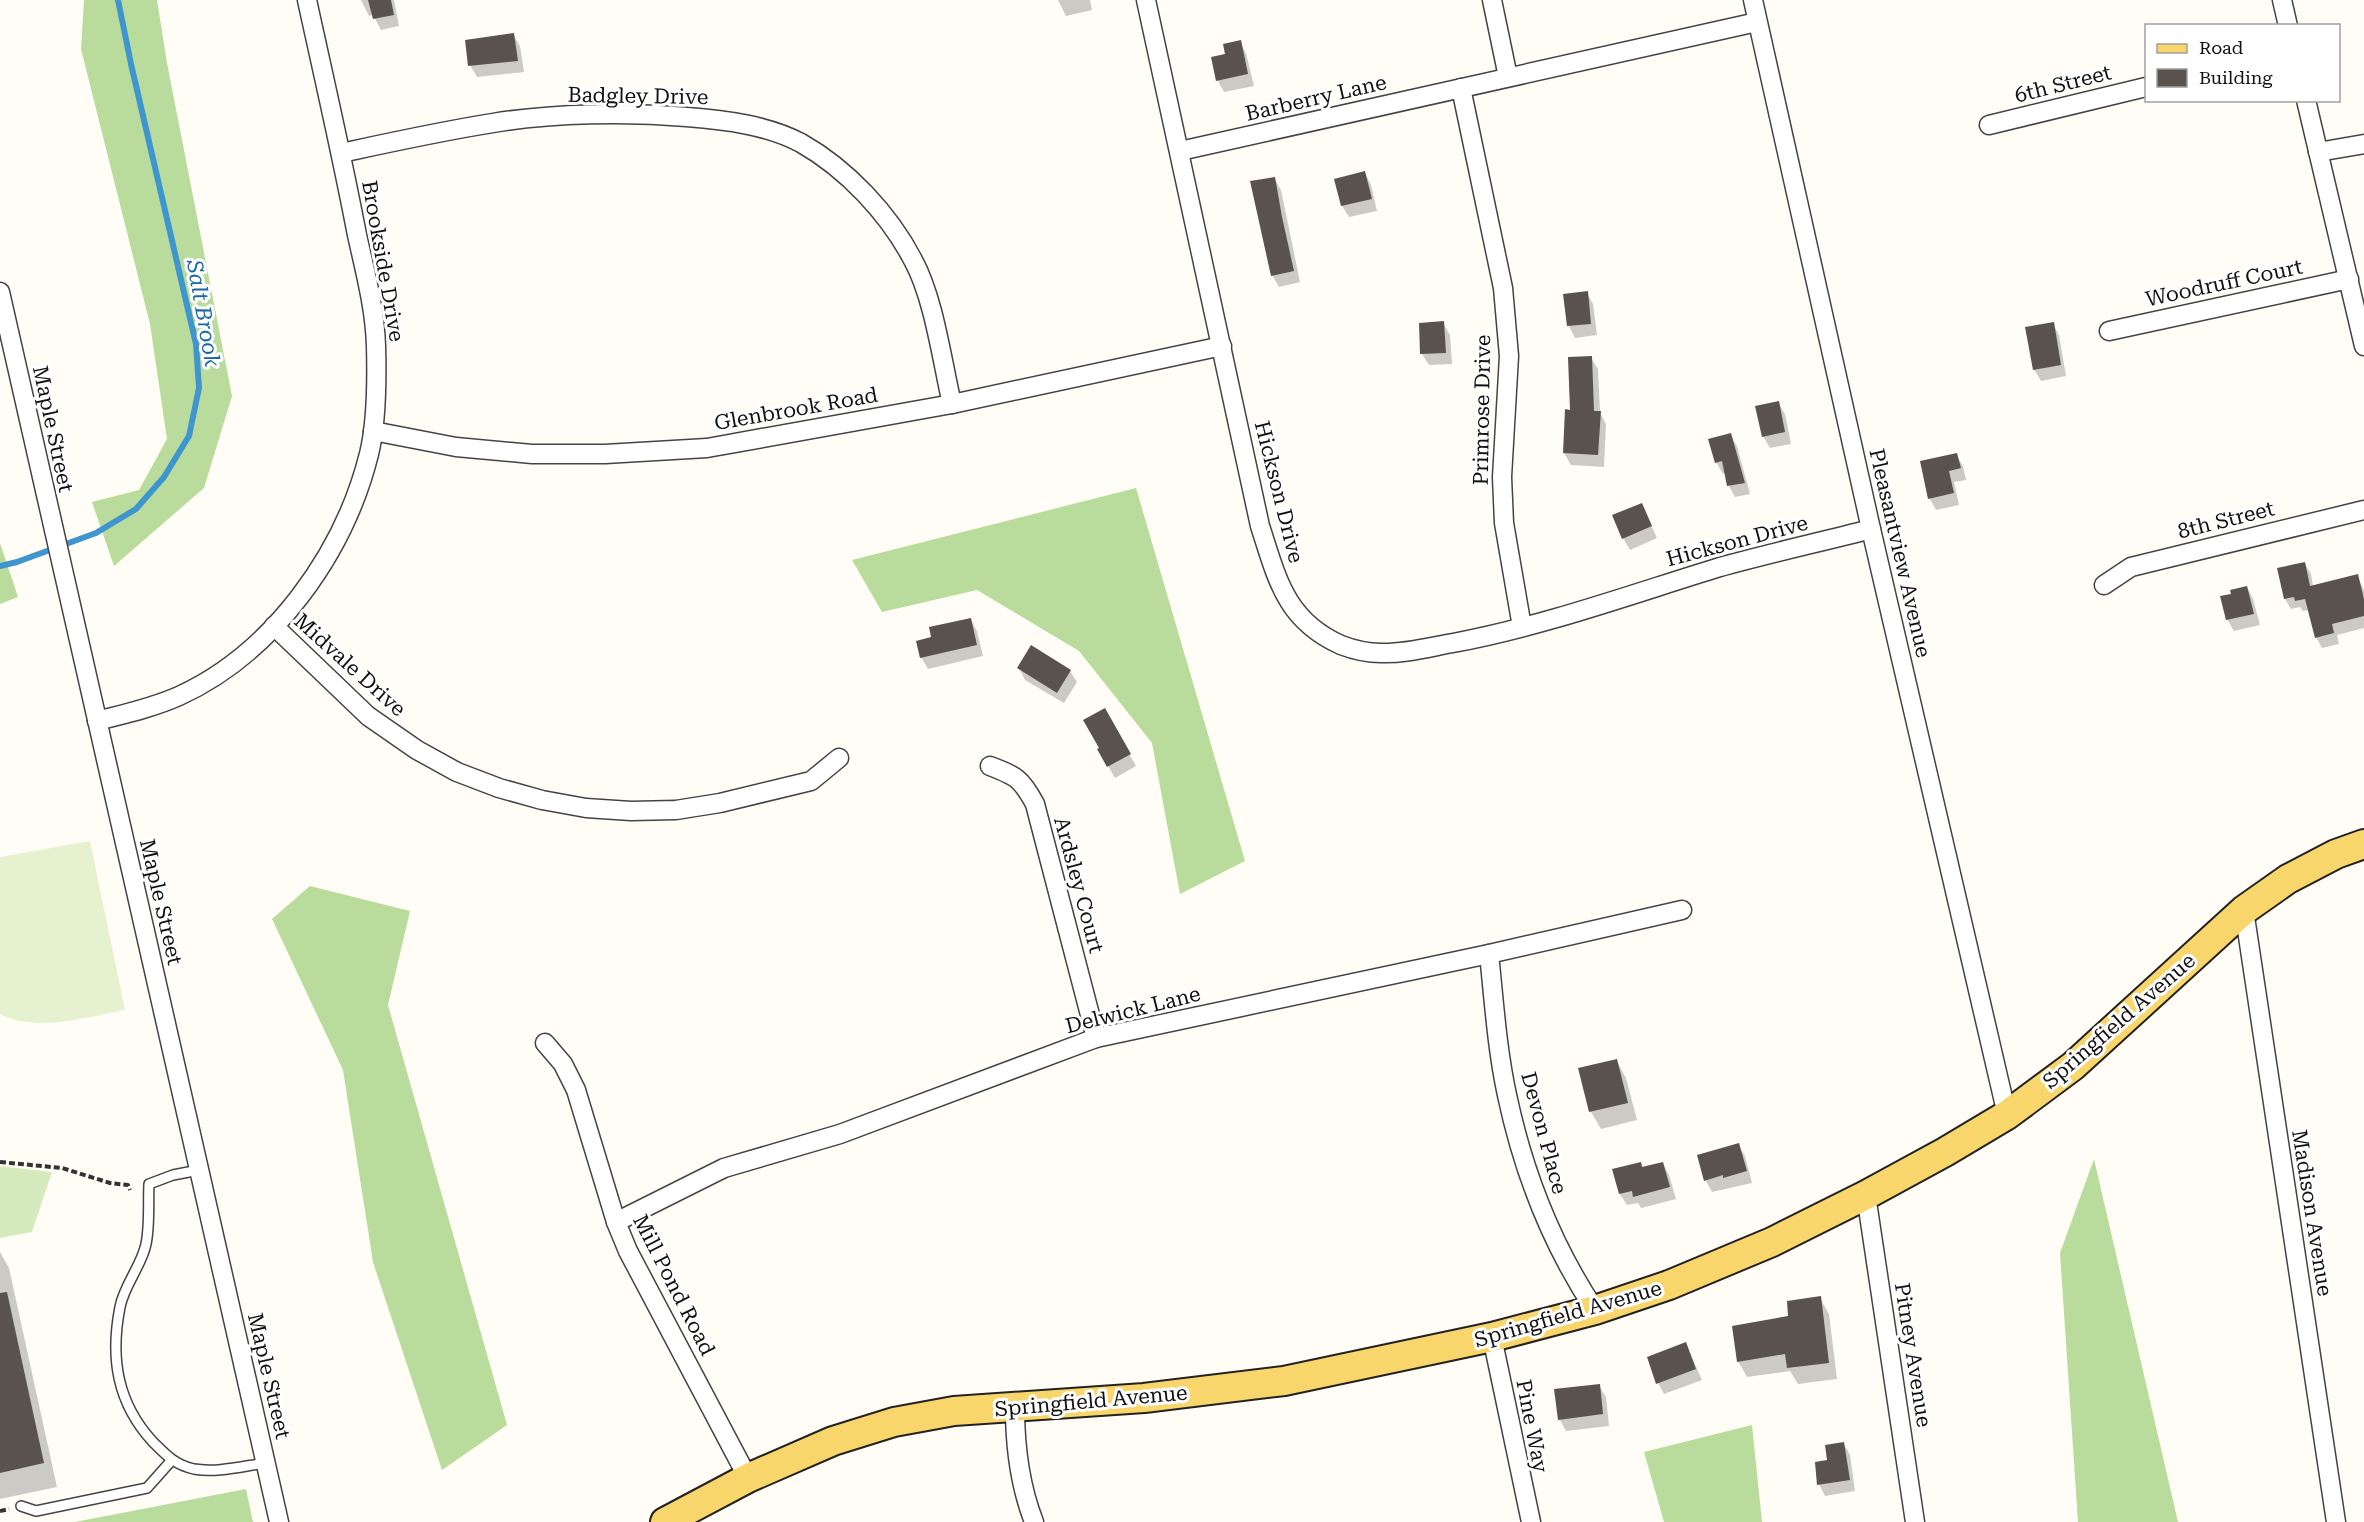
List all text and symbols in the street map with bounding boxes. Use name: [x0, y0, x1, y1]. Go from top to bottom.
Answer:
legend: [2145, 24, 2340, 102]
text: Road: [2199, 37, 2244, 58]
street label: 6th Street: [2012, 60, 2114, 108]
text: Building: [2199, 67, 2273, 88]
street label: Barberry Lane: [1243, 70, 1389, 126]
street label: Badgley Drive: [567, 83, 709, 109]
street label: Brookside Drive: [357, 179, 409, 343]
street label: Woodruff Court: [2143, 255, 2305, 311]
water label: Salt Brook: [182, 257, 225, 369]
street label: Primrose Drive: [1469, 334, 1495, 486]
street label: Maple Street: [28, 364, 78, 494]
street label: Glenbrook Road: [712, 383, 880, 435]
street label: Hickson Drive: [1250, 419, 1308, 565]
street label: Pleasantview Avenue: [1864, 446, 1936, 660]
street label: 8th Street: [2175, 496, 2277, 544]
street label: Hickson Drive: [1664, 511, 1810, 571]
street label: Midvale Drive: [289, 609, 411, 721]
street label: Ardsley Court: [1049, 814, 1109, 956]
street label: Maple Street: [135, 837, 187, 967]
street label: Springfield Avenue: [2038, 948, 2200, 1094]
street label: Delwick Lane: [1063, 982, 1203, 1038]
street label: Devon Place: [1516, 1069, 1572, 1197]
street label: Madison Avenue: [2287, 1128, 2337, 1298]
street label: Mill Pond Road: [628, 1211, 720, 1360]
street label: Springfield Avenue: [1472, 1276, 1664, 1352]
street label: Pitney Avenue: [1890, 1281, 1936, 1429]
street label: Maple Street: [243, 1311, 295, 1441]
street label: Pine Way: [1511, 1377, 1553, 1475]
street label: Springfield Avenue: [993, 1381, 1189, 1421]

